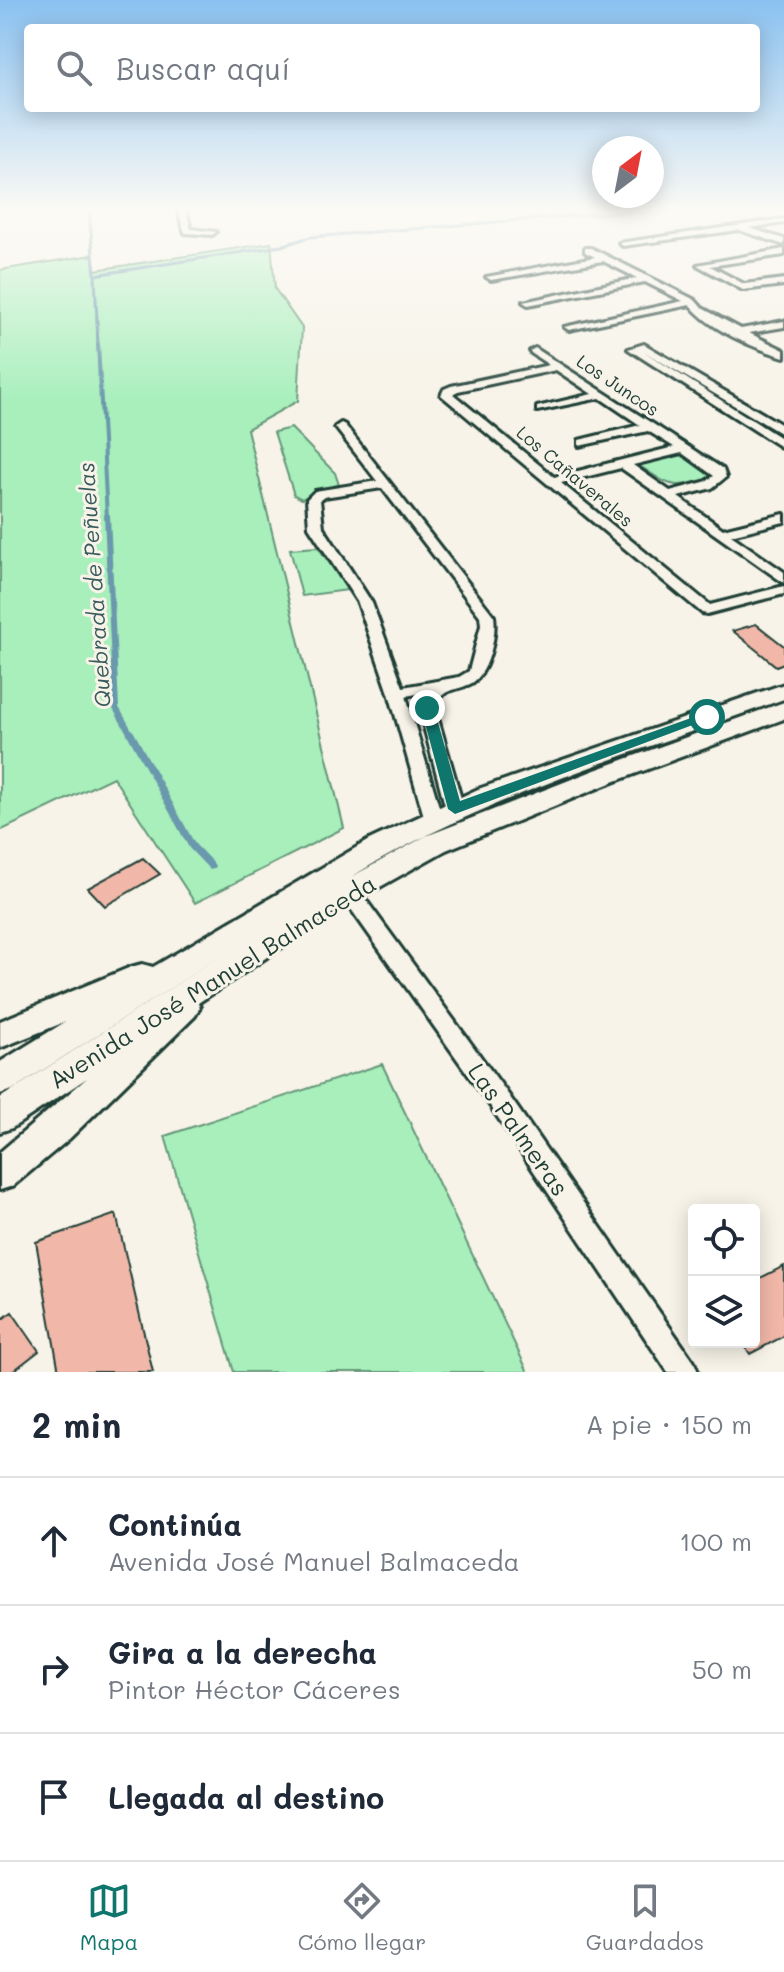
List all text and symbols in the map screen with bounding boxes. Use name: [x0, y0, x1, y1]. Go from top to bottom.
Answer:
search box: [24, 24, 760, 112]
icon: search: [52, 46, 96, 90]
text: Buscar aquí: [116, 48, 290, 88]
north arrow: [592, 136, 664, 208]
street label: Los Juncos: [572, 349, 664, 421]
street label: Los Cañaverales: [512, 420, 638, 532]
water label: Quebrada de Peñuelas: [71, 461, 117, 709]
route end: [409, 690, 445, 726]
route start: [689, 699, 725, 735]
street label: Avenida José Manuel Balmaceda: [43, 867, 381, 1095]
street label: Las Palmeras: [462, 1057, 576, 1201]
map controls: [688, 1204, 760, 1348]
button: locate: [688, 1204, 760, 1276]
button: layers: [688, 1276, 760, 1348]
text: 2 min: [32, 1402, 121, 1447]
text: A pie · 150 m: [586, 1407, 752, 1441]
text: Continúa: [108, 1504, 242, 1544]
icon: ahead: [32, 1519, 76, 1563]
text: 100 m: [679, 1524, 752, 1558]
text: Avenida José Manuel Balmaceda: [108, 1544, 520, 1578]
text: Gira a la derecha: [108, 1632, 377, 1672]
icon: right: [32, 1647, 76, 1691]
text: 50 m: [692, 1652, 752, 1686]
text: Pintor Héctor Cáceres: [108, 1672, 401, 1706]
icon: arrive: [32, 1775, 76, 1819]
text: Llegada al destino: [108, 1777, 384, 1817]
tab: Mapa: [80, 1879, 138, 1956]
tab: Cómo llegar: [298, 1879, 426, 1956]
tab: Guardados: [586, 1879, 704, 1956]

